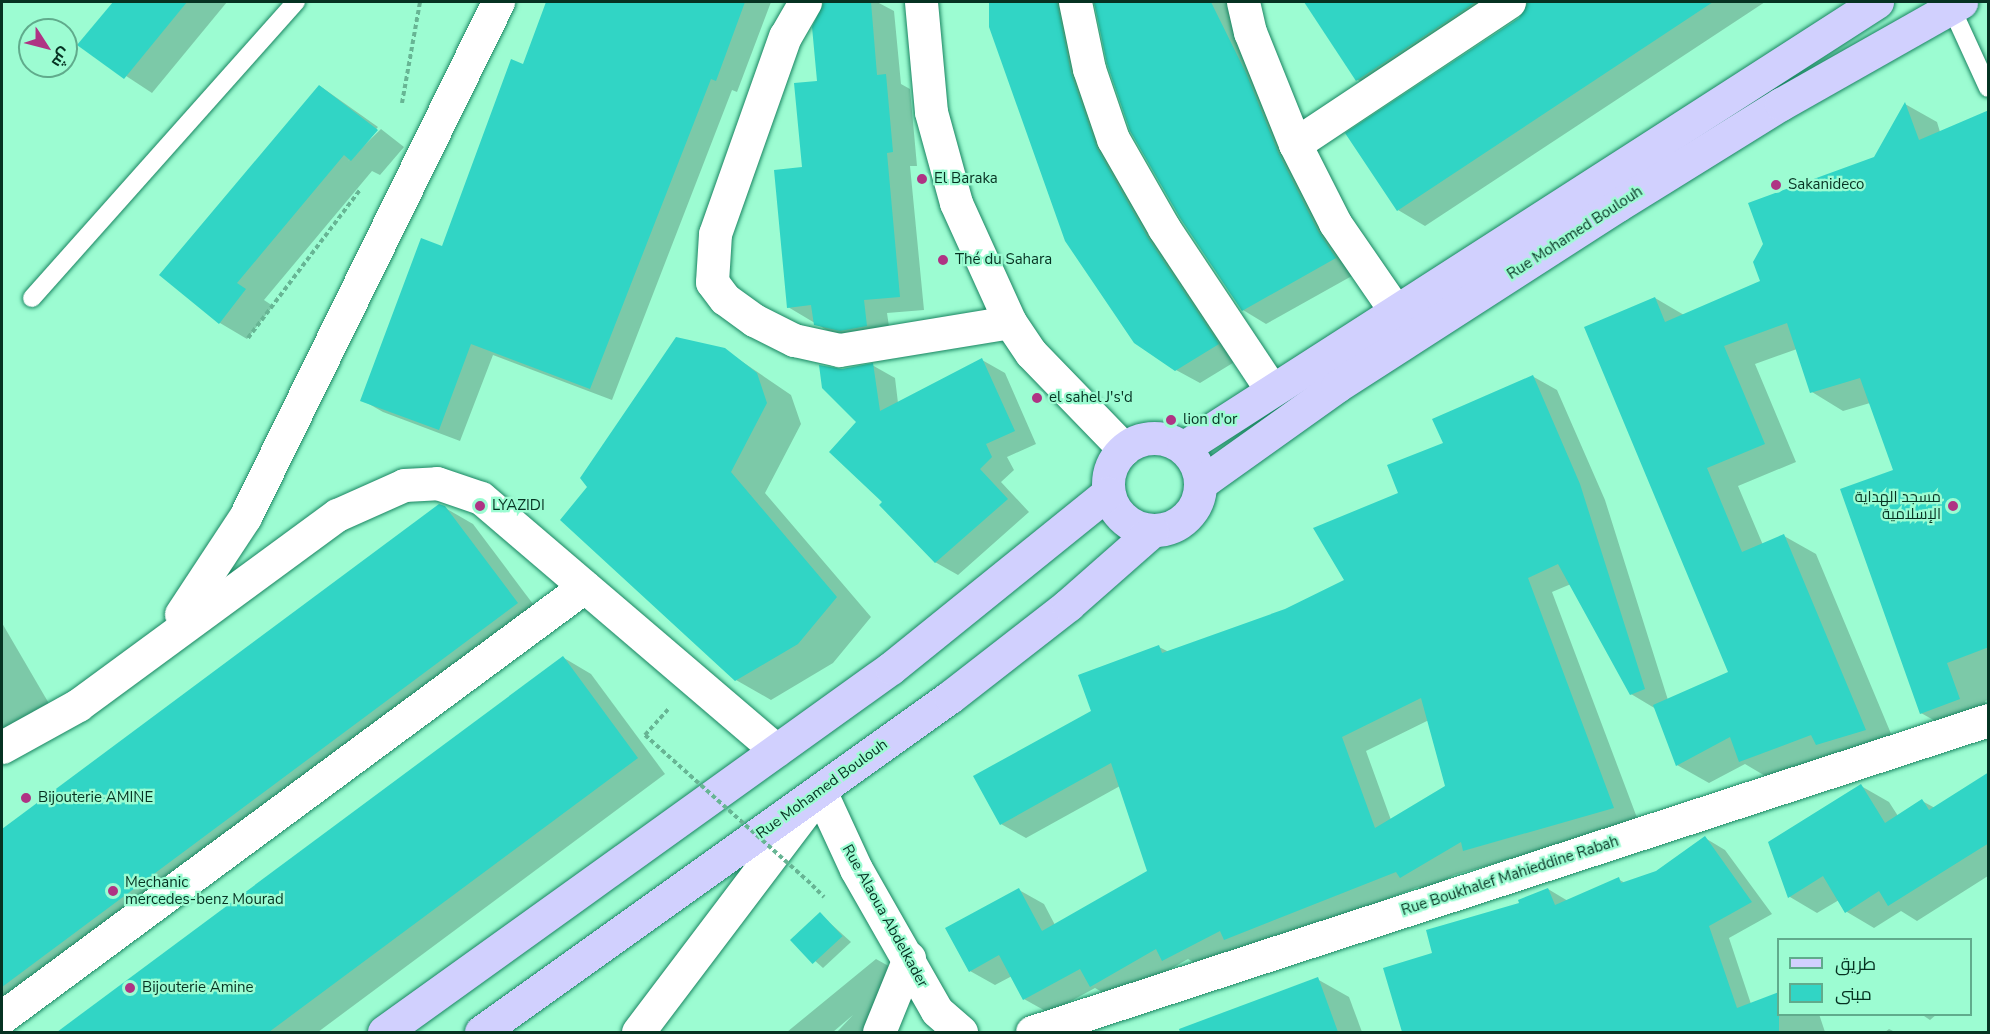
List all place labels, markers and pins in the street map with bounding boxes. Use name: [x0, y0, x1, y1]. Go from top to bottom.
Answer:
place label: El Baraka: [934, 170, 998, 188]
marker: El Baraka: [915, 172, 929, 186]
place label: Sakanideco: [1788, 176, 1864, 194]
marker: Sakanideco: [1769, 178, 1783, 192]
place label: Thé du Sahara: [955, 251, 1052, 269]
marker: Thé du Sahara: [936, 253, 950, 267]
place label: el sahel J's'd: [1049, 389, 1133, 407]
marker: el sahel J's'd: [1030, 391, 1044, 405]
place label: lion d'or: [1183, 411, 1237, 429]
marker: lion d'or: [1164, 413, 1178, 427]
place label: مسجد الهداية الإسلامية: [1855, 488, 1941, 523]
place label: LYAZIDI: [492, 497, 545, 515]
marker: LYAZIDI: [473, 499, 487, 513]
marker: مسجد الهداية الإسلامية: [1946, 499, 1960, 513]
place label: Bijouterie AMINE: [38, 789, 153, 807]
marker: Bijouterie AMINE: [19, 791, 33, 805]
place label: Mechanic mercedes-benz Mourad: [125, 873, 284, 908]
marker: Mechanic mercedes-benz Mourad: [106, 884, 120, 898]
place label: Bijouterie Amine: [142, 979, 254, 997]
marker: Bijouterie Amine: [123, 981, 137, 995]

